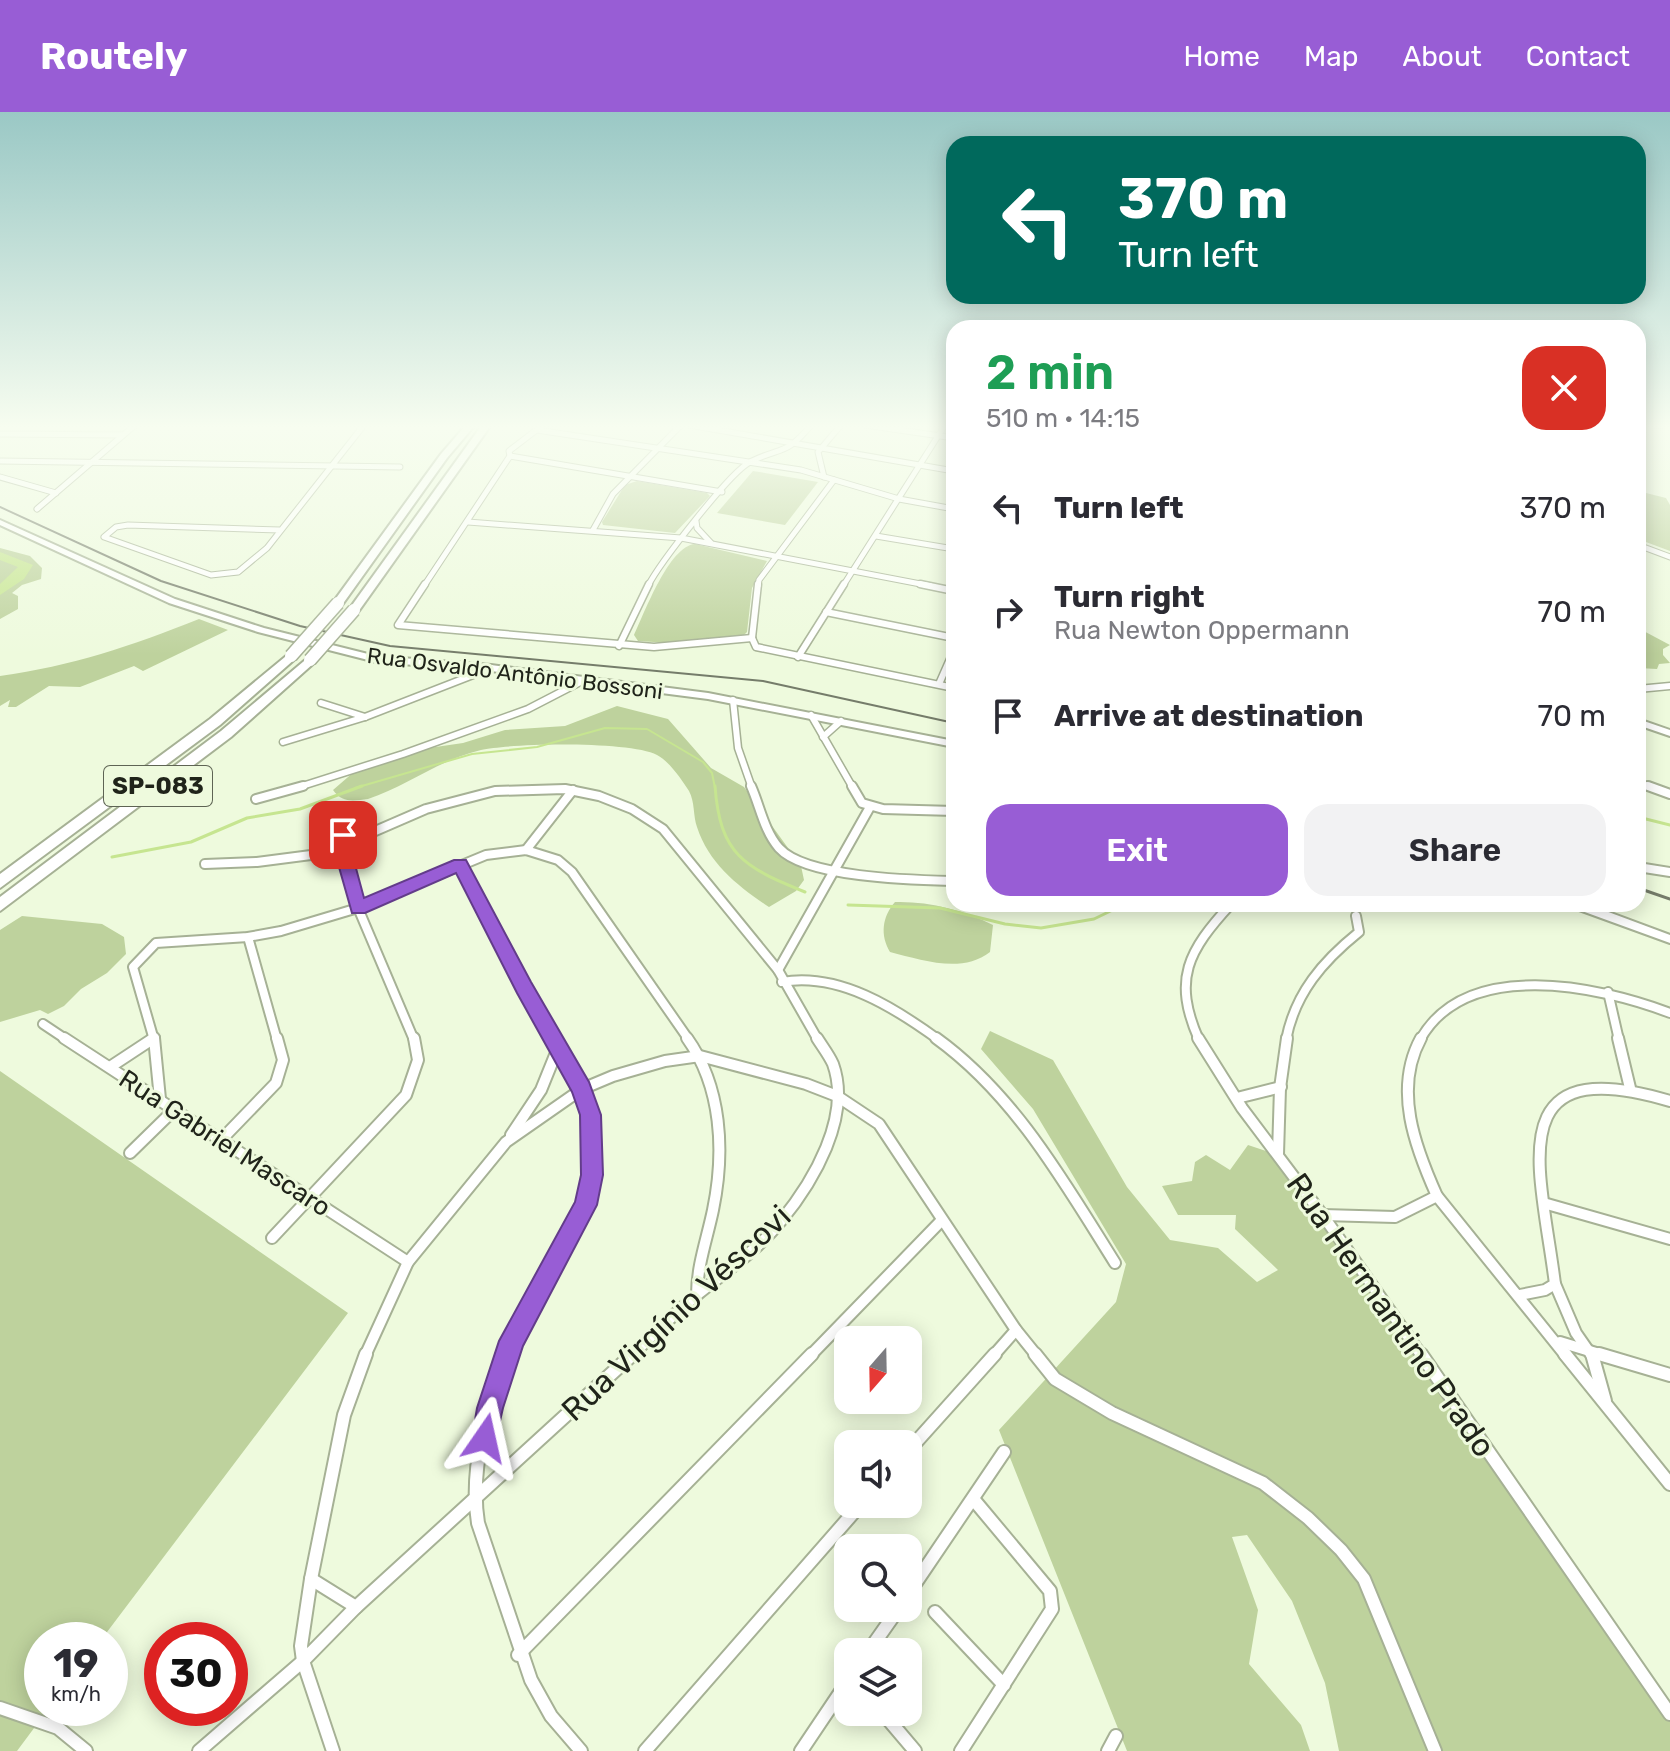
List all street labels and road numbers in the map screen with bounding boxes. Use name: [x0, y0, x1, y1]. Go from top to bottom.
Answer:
street label: Rua Osvaldo Antônio Bossoni: [366, 642, 664, 705]
road number: SP-083: [104, 766, 212, 806]
street label: Rua Gabriel Mascaro: [113, 1063, 336, 1223]
street label: Rua Hermantino Prado: [1279, 1166, 1503, 1464]
street label: Rua Virgínio Véscovi: [554, 1197, 798, 1429]

